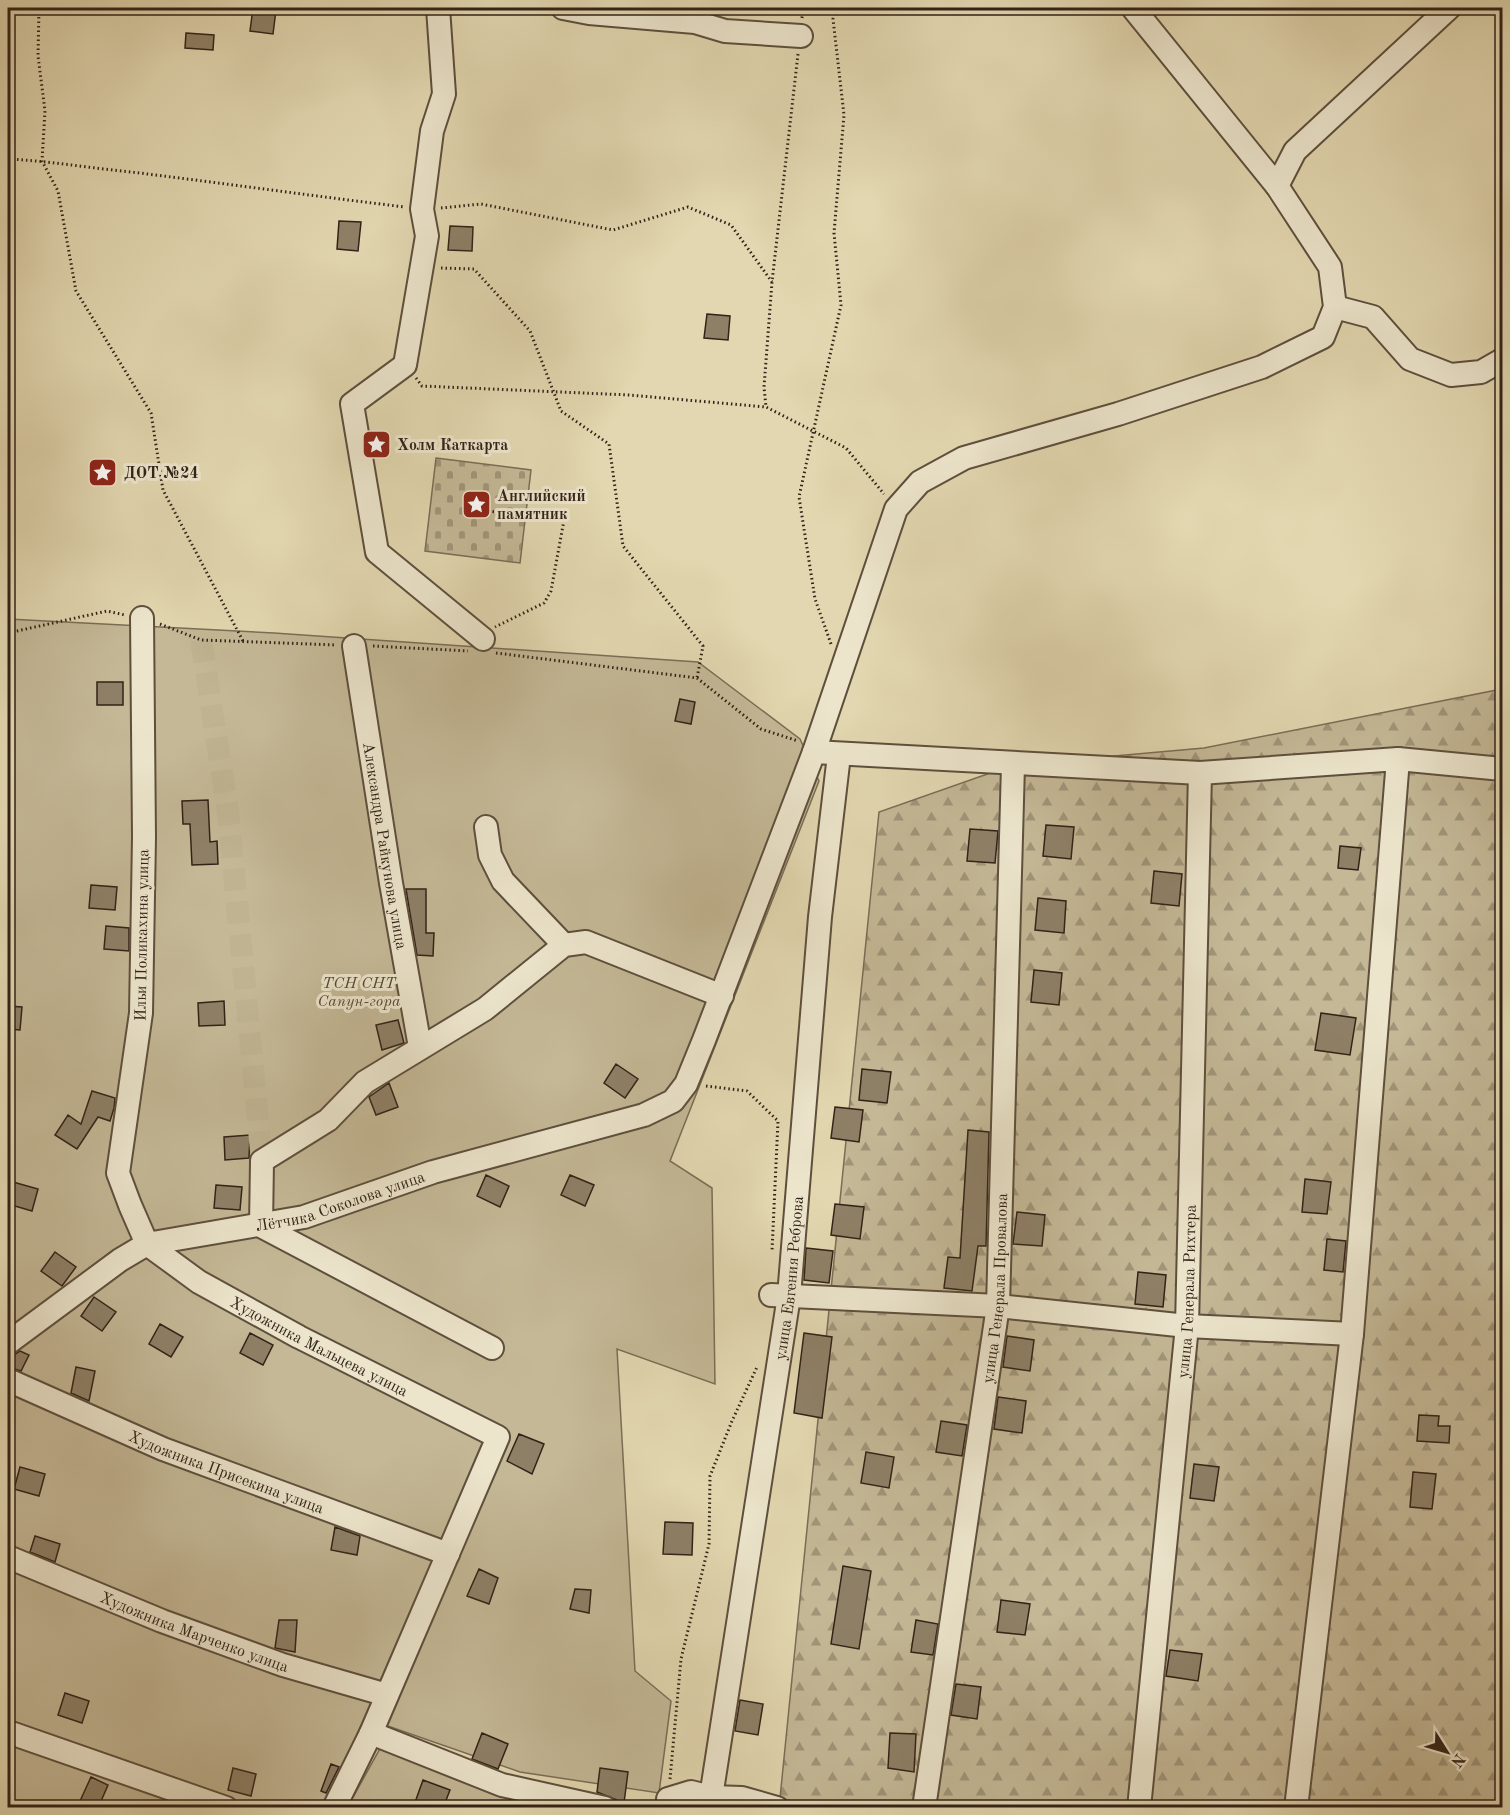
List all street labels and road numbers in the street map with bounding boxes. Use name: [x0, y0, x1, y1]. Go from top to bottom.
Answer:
street label: Александра Райкунова улица: [359, 741, 409, 951]
street label: Ильи Поликахина улица: [133, 849, 153, 1021]
street label: Лётчика Соколова улица: [255, 1169, 427, 1235]
street label: улица Генерала Провалова: [981, 1193, 1011, 1385]
street label: улица Евгения Реброва: [773, 1195, 807, 1361]
street label: улица Генерала Рихтера: [1176, 1204, 1200, 1379]
street label: Художника Мальцева улица: [227, 1295, 410, 1400]
street label: Художника Присекина улица: [126, 1429, 326, 1518]
street label: Художника Марченко улица: [97, 1590, 290, 1676]

